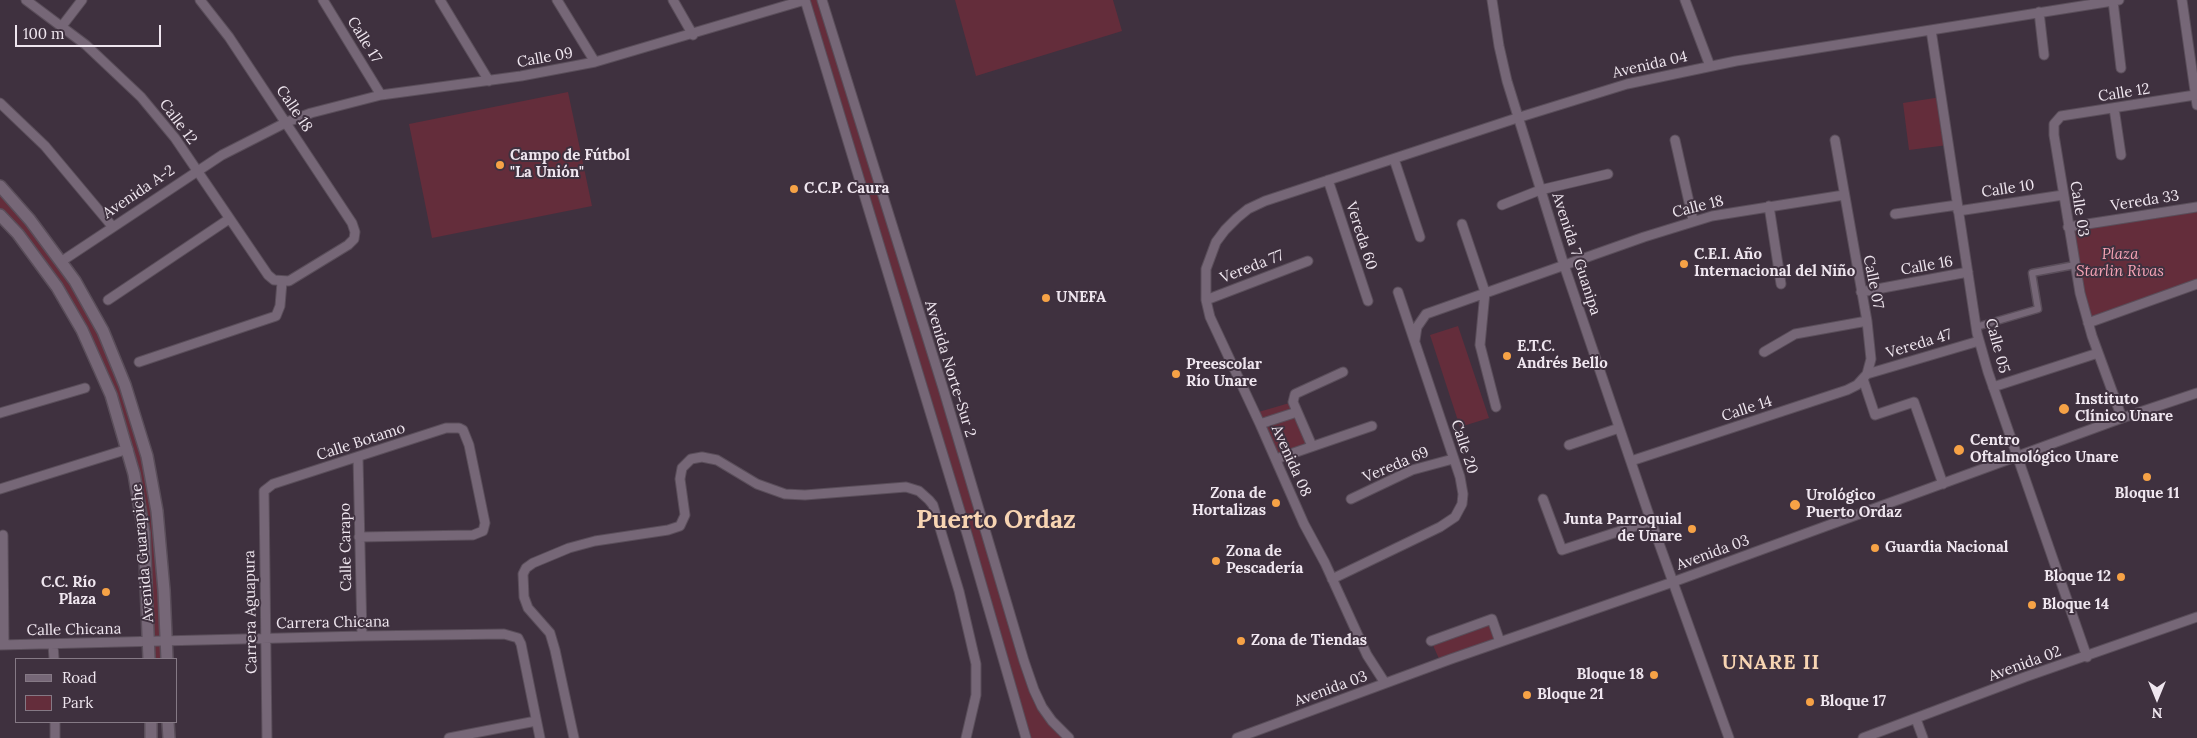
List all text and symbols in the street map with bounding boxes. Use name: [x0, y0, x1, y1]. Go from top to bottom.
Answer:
street label: Calle 17: [343, 14, 385, 66]
scale bar: [18, 15, 164, 47]
text: 100 m: [23, 24, 64, 43]
street label: Calle 09: [516, 44, 574, 72]
street label: Avenida 04: [1611, 48, 1689, 82]
street label: Calle 12: [2097, 80, 2151, 106]
street label: Calle 18: [272, 82, 316, 136]
street label: Calle 12: [155, 96, 201, 148]
place label: Campo de Fútbol "La Unión": [510, 147, 630, 182]
marker: Campo de Fútbol "La Unión": [494, 159, 506, 171]
street label: Avenida A-2: [100, 161, 178, 223]
street label: Calle 10: [1980, 176, 2036, 202]
place label: C.C.P. Caura: [804, 180, 889, 198]
street label: Calle 03: [2066, 180, 2092, 238]
marker: C.C.P. Caura: [788, 183, 800, 195]
street label: Vereda 33: [2109, 187, 2181, 215]
street label: Avenida 7 Guanipa: [1548, 191, 1604, 317]
street label: Calle 18: [1670, 192, 1726, 222]
street label: Vereda 60: [1342, 200, 1380, 272]
place label: C.E.I. Año Internacional del Niño: [1694, 246, 1855, 281]
park label: Plaza Starlin Rivas: [2076, 246, 2164, 281]
street label: Vereda 77: [1218, 247, 1286, 287]
street label: Calle 16: [1900, 253, 1954, 279]
street label: Calle 07: [1859, 254, 1887, 310]
marker: C.E.I. Año Internacional del Niño: [1678, 258, 1690, 270]
place label: UNEFA: [1056, 289, 1106, 307]
marker: UNEFA: [1040, 292, 1052, 304]
street label: Avenida Norte-Sur 2: [921, 298, 979, 440]
street label: Calle 05: [1981, 317, 2013, 375]
street label: Vereda 47: [1884, 326, 1954, 362]
place label: E.T.C. Andrés Bello: [1517, 338, 1608, 373]
marker: E.T.C. Andrés Bello: [1501, 350, 1513, 362]
place label: Preescolar Río Unare: [1186, 356, 1262, 391]
marker: Preescolar Río Unare: [1170, 368, 1182, 380]
place label: Instituto Clínico Unare: [2075, 391, 2173, 426]
street label: Calle 14: [1719, 392, 1775, 426]
marker: Instituto Clínico Unare: [2057, 402, 2071, 416]
street label: Calle 20: [1447, 418, 1481, 476]
street label: Calle Botamo: [314, 419, 408, 465]
street label: Avenida 08: [1267, 422, 1315, 500]
place label: Centro Oftalmológico Unare: [1970, 432, 2119, 467]
street label: Vereda 69: [1360, 443, 1432, 487]
marker: Centro Oftalmológico Unare: [1952, 443, 1966, 457]
marker: Bloque 11: [2141, 471, 2153, 483]
street label: Avenida Guarapiche: [128, 483, 158, 623]
place label: Zona de Hortalizas: [1192, 485, 1266, 520]
place label: Bloque 11: [2115, 485, 2179, 503]
place label: Urológico Puerto Ordaz: [1806, 487, 1902, 522]
marker: Zona de Hortalizas: [1270, 497, 1282, 509]
marker: Urológico Puerto Ordaz: [1788, 498, 1802, 512]
street label: Calle Carapo: [336, 503, 356, 591]
district label: Puerto Ordaz: [916, 506, 1076, 536]
place label: Junta Parroquial de Unare: [1563, 511, 1682, 546]
marker: Junta Parroquial de Unare: [1686, 523, 1698, 535]
street label: Avenida 03: [1674, 531, 1752, 575]
place label: Guardia Nacional: [1885, 539, 2008, 557]
marker: Guardia Nacional: [1869, 542, 1881, 554]
place label: Zona de Pescadería: [1226, 543, 1303, 578]
street label: Carrera Aguapura: [241, 550, 261, 674]
marker: Zona de Pescadería: [1210, 555, 1222, 567]
place label: Bloque 12: [2044, 568, 2111, 586]
marker: Bloque 12: [2115, 571, 2127, 583]
place label: C.C. Río Plaza: [41, 574, 96, 609]
marker: C.C. Río Plaza: [100, 586, 112, 598]
place label: Bloque 14: [2042, 596, 2109, 614]
marker: Bloque 14: [2026, 599, 2038, 611]
street label: Carrera Chicana: [276, 613, 390, 633]
street label: Calle Chicana: [27, 620, 121, 640]
place label: Zona de Tiendas: [1251, 632, 1367, 650]
marker: Zona de Tiendas: [1235, 635, 1247, 647]
street label: Avenida 02: [1986, 643, 2064, 685]
district label: UNARE II: [1721, 651, 1821, 675]
legend: [15, 658, 178, 723]
place label: Bloque 18: [1577, 666, 1644, 684]
street label: Avenida 03: [1292, 667, 1370, 711]
text: Road: [62, 668, 97, 687]
marker: Bloque 18: [1648, 669, 1660, 681]
north arrow: [2132, 673, 2182, 723]
place label: Bloque 21: [1537, 686, 1604, 704]
marker: Bloque 21: [1521, 689, 1533, 701]
text: Park: [62, 693, 93, 712]
place label: Bloque 17: [1820, 693, 1886, 711]
marker: Bloque 17: [1804, 696, 1816, 708]
text: N: [2152, 704, 2162, 722]

